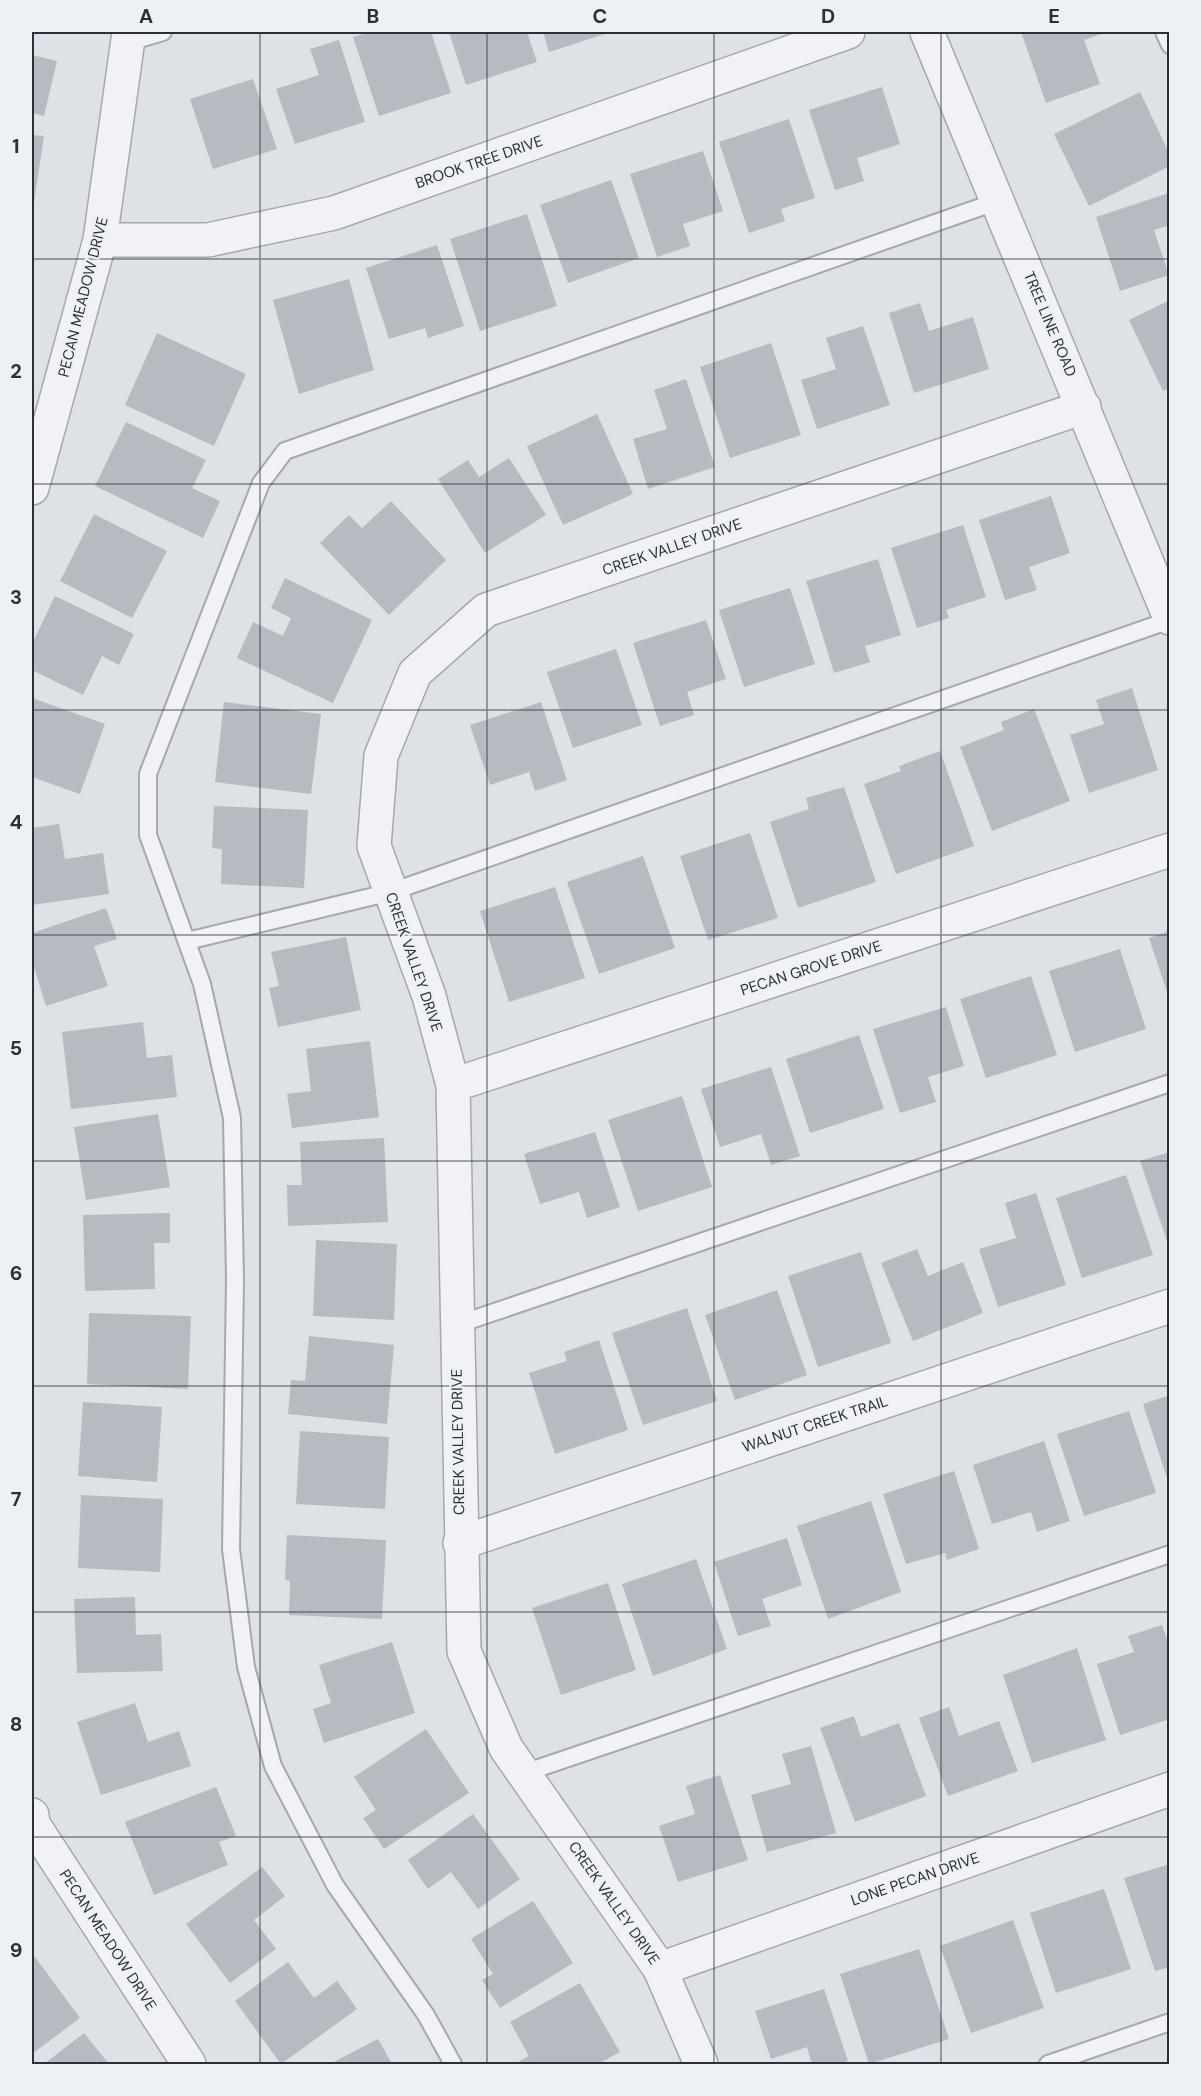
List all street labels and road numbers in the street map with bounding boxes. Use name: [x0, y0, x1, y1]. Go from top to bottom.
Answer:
street label: BROOK TREE DRIVE: [413, 131, 545, 193]
street label: PECAN MEADOW DRIVE: [53, 215, 113, 379]
street label: TREE LINE ROAD: [1019, 268, 1081, 380]
street label: CREEK VALLEY DRIVE: [600, 514, 744, 580]
street label: CREEK VALLEY DRIVE: [381, 890, 447, 1034]
street label: PECAN GROVE DRIVE: [738, 936, 884, 1000]
street label: CREEK VALLEY DRIVE: [447, 1369, 469, 1515]
street label: WALNUT CREEK TRAIL: [740, 1391, 890, 1457]
street label: CREEK VALLEY DRIVE: [564, 1837, 664, 1969]
street label: LONE PECAN DRIVE: [848, 1848, 982, 1910]
street label: PECAN MEADOW DRIVE: [55, 1866, 161, 2014]

